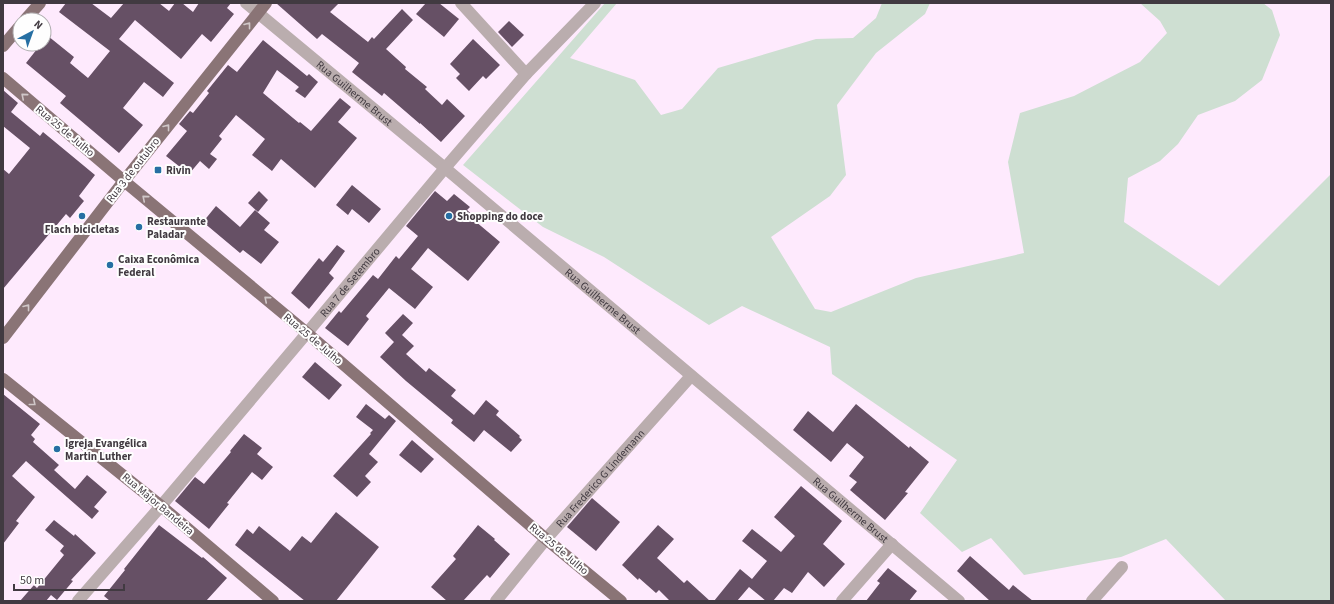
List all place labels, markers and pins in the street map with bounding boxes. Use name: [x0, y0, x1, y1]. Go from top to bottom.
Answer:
place label: Rivin: [166, 163, 191, 178]
marker: Rivin: [153, 165, 163, 175]
place label: Shopping do doce: [457, 209, 543, 224]
marker: Flach bicicletas: [77, 211, 87, 221]
marker: Shopping do doce: [444, 211, 454, 221]
place label: Restaurante Paladar: [147, 214, 206, 242]
place label: Flach bicicletas: [45, 222, 119, 237]
marker: Restaurante Paladar: [134, 222, 144, 232]
place label: Caixa Econômica Federal: [118, 252, 200, 280]
marker: Caixa Econômica Federal: [105, 260, 115, 270]
place label: Igreja Evangélica Martin Luther: [65, 436, 147, 464]
marker: Igreja Evangélica Martin Luther: [52, 444, 62, 454]

